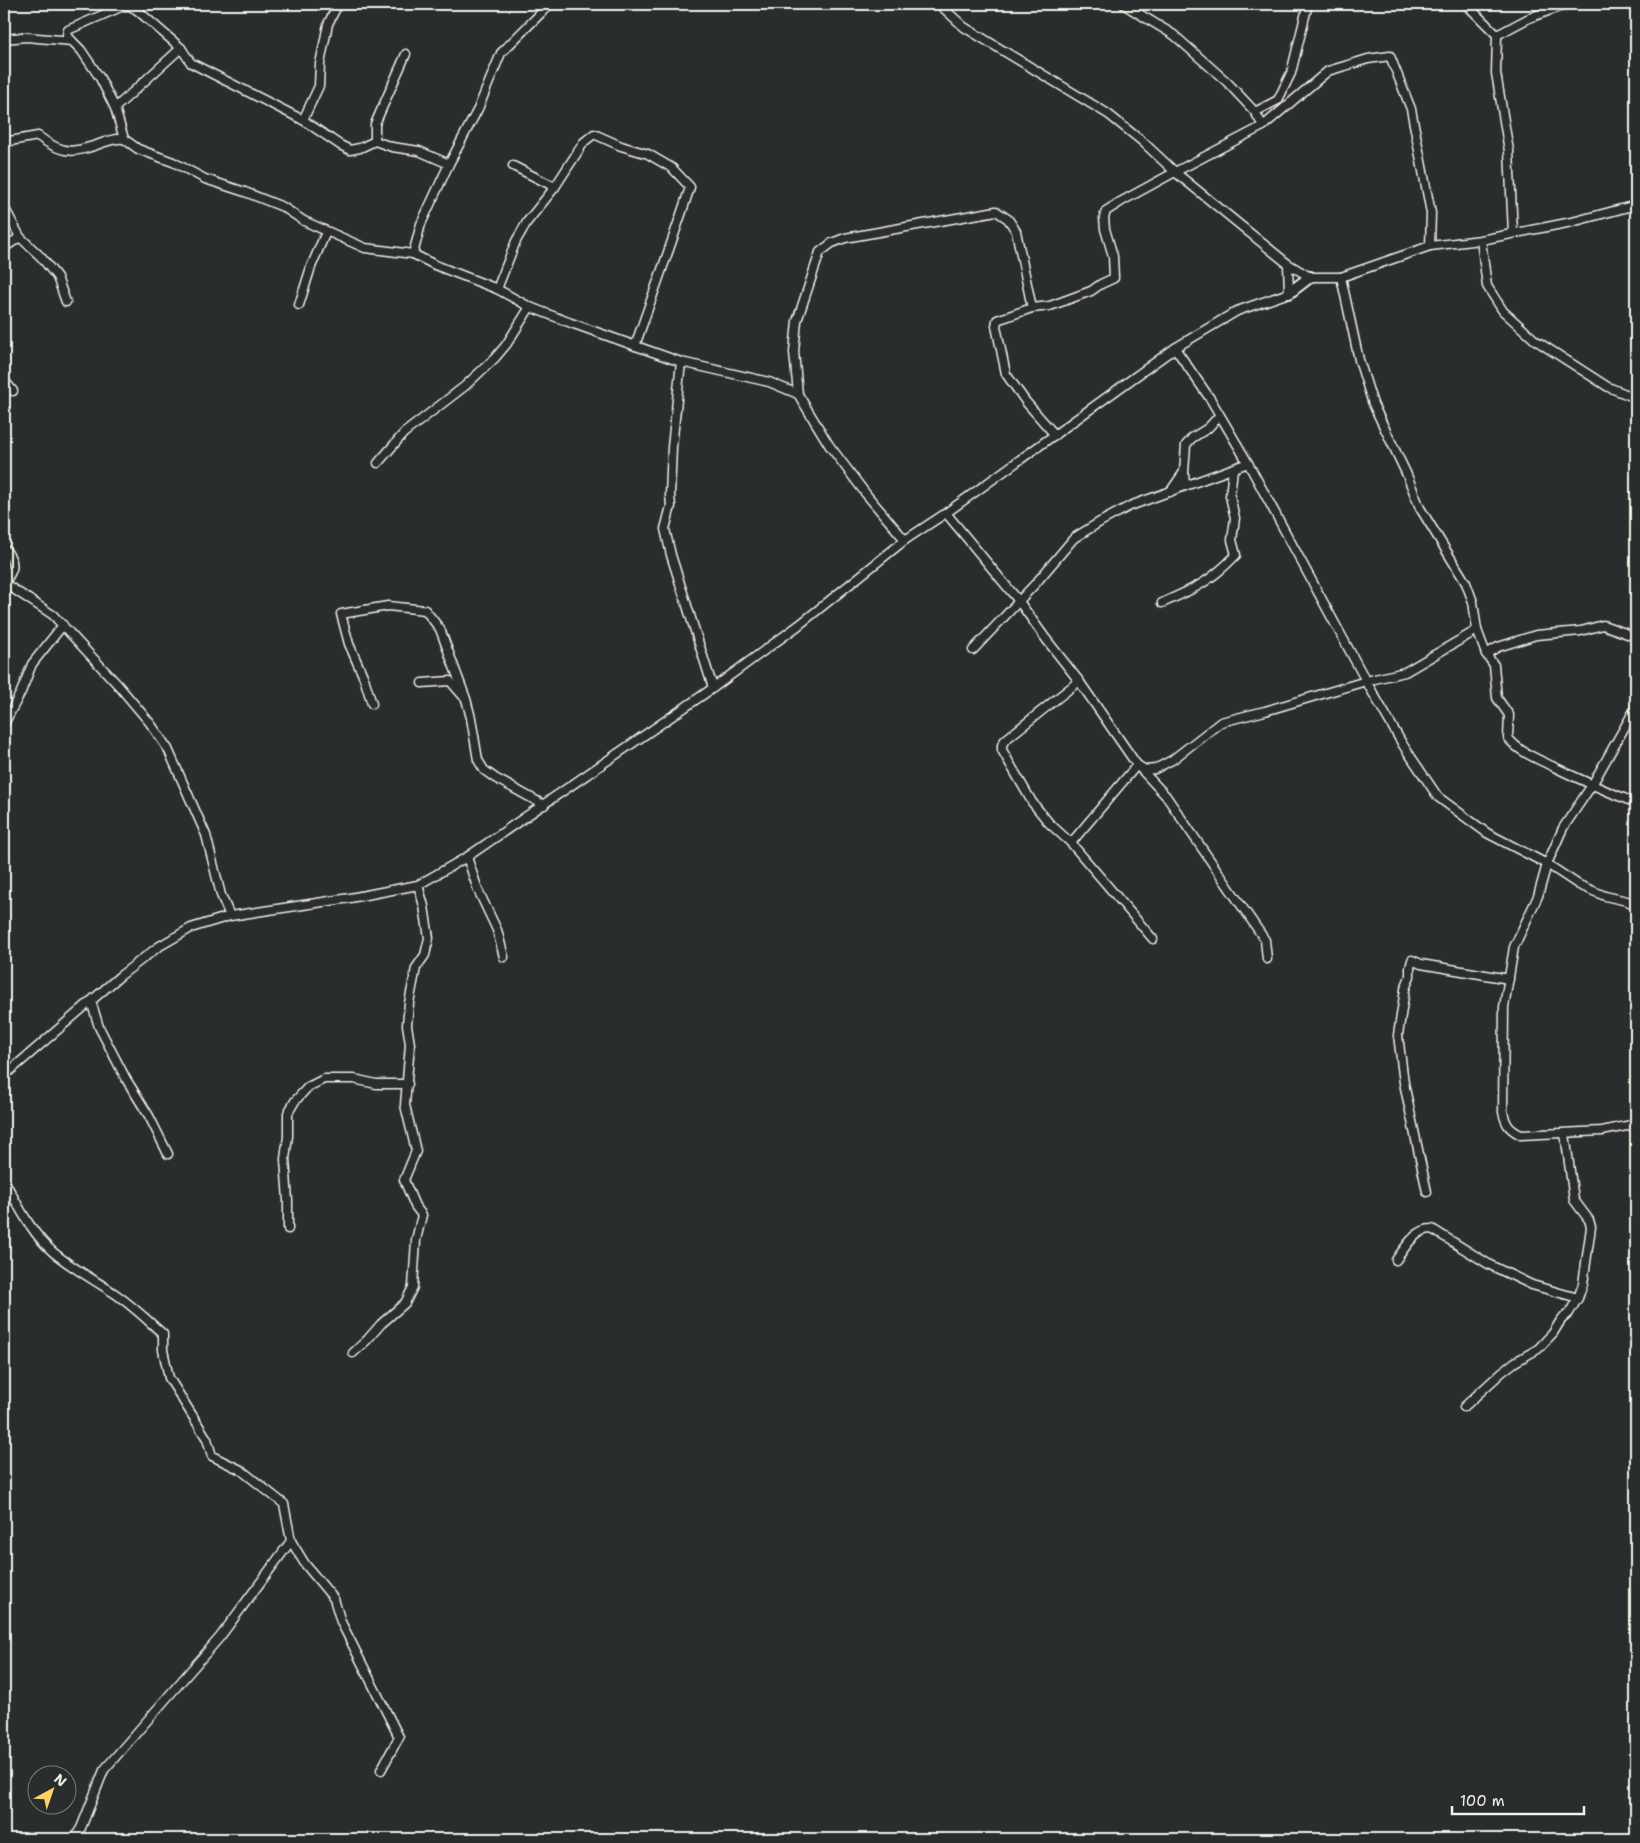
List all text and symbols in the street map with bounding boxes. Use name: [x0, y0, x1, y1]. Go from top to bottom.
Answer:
north arrow: [28, 1766, 78, 1816]
text: N: [50, 1770, 70, 1791]
scale bar: [1452, 1783, 1585, 1815]
text: 100 m: [1460, 1791, 1505, 1811]

